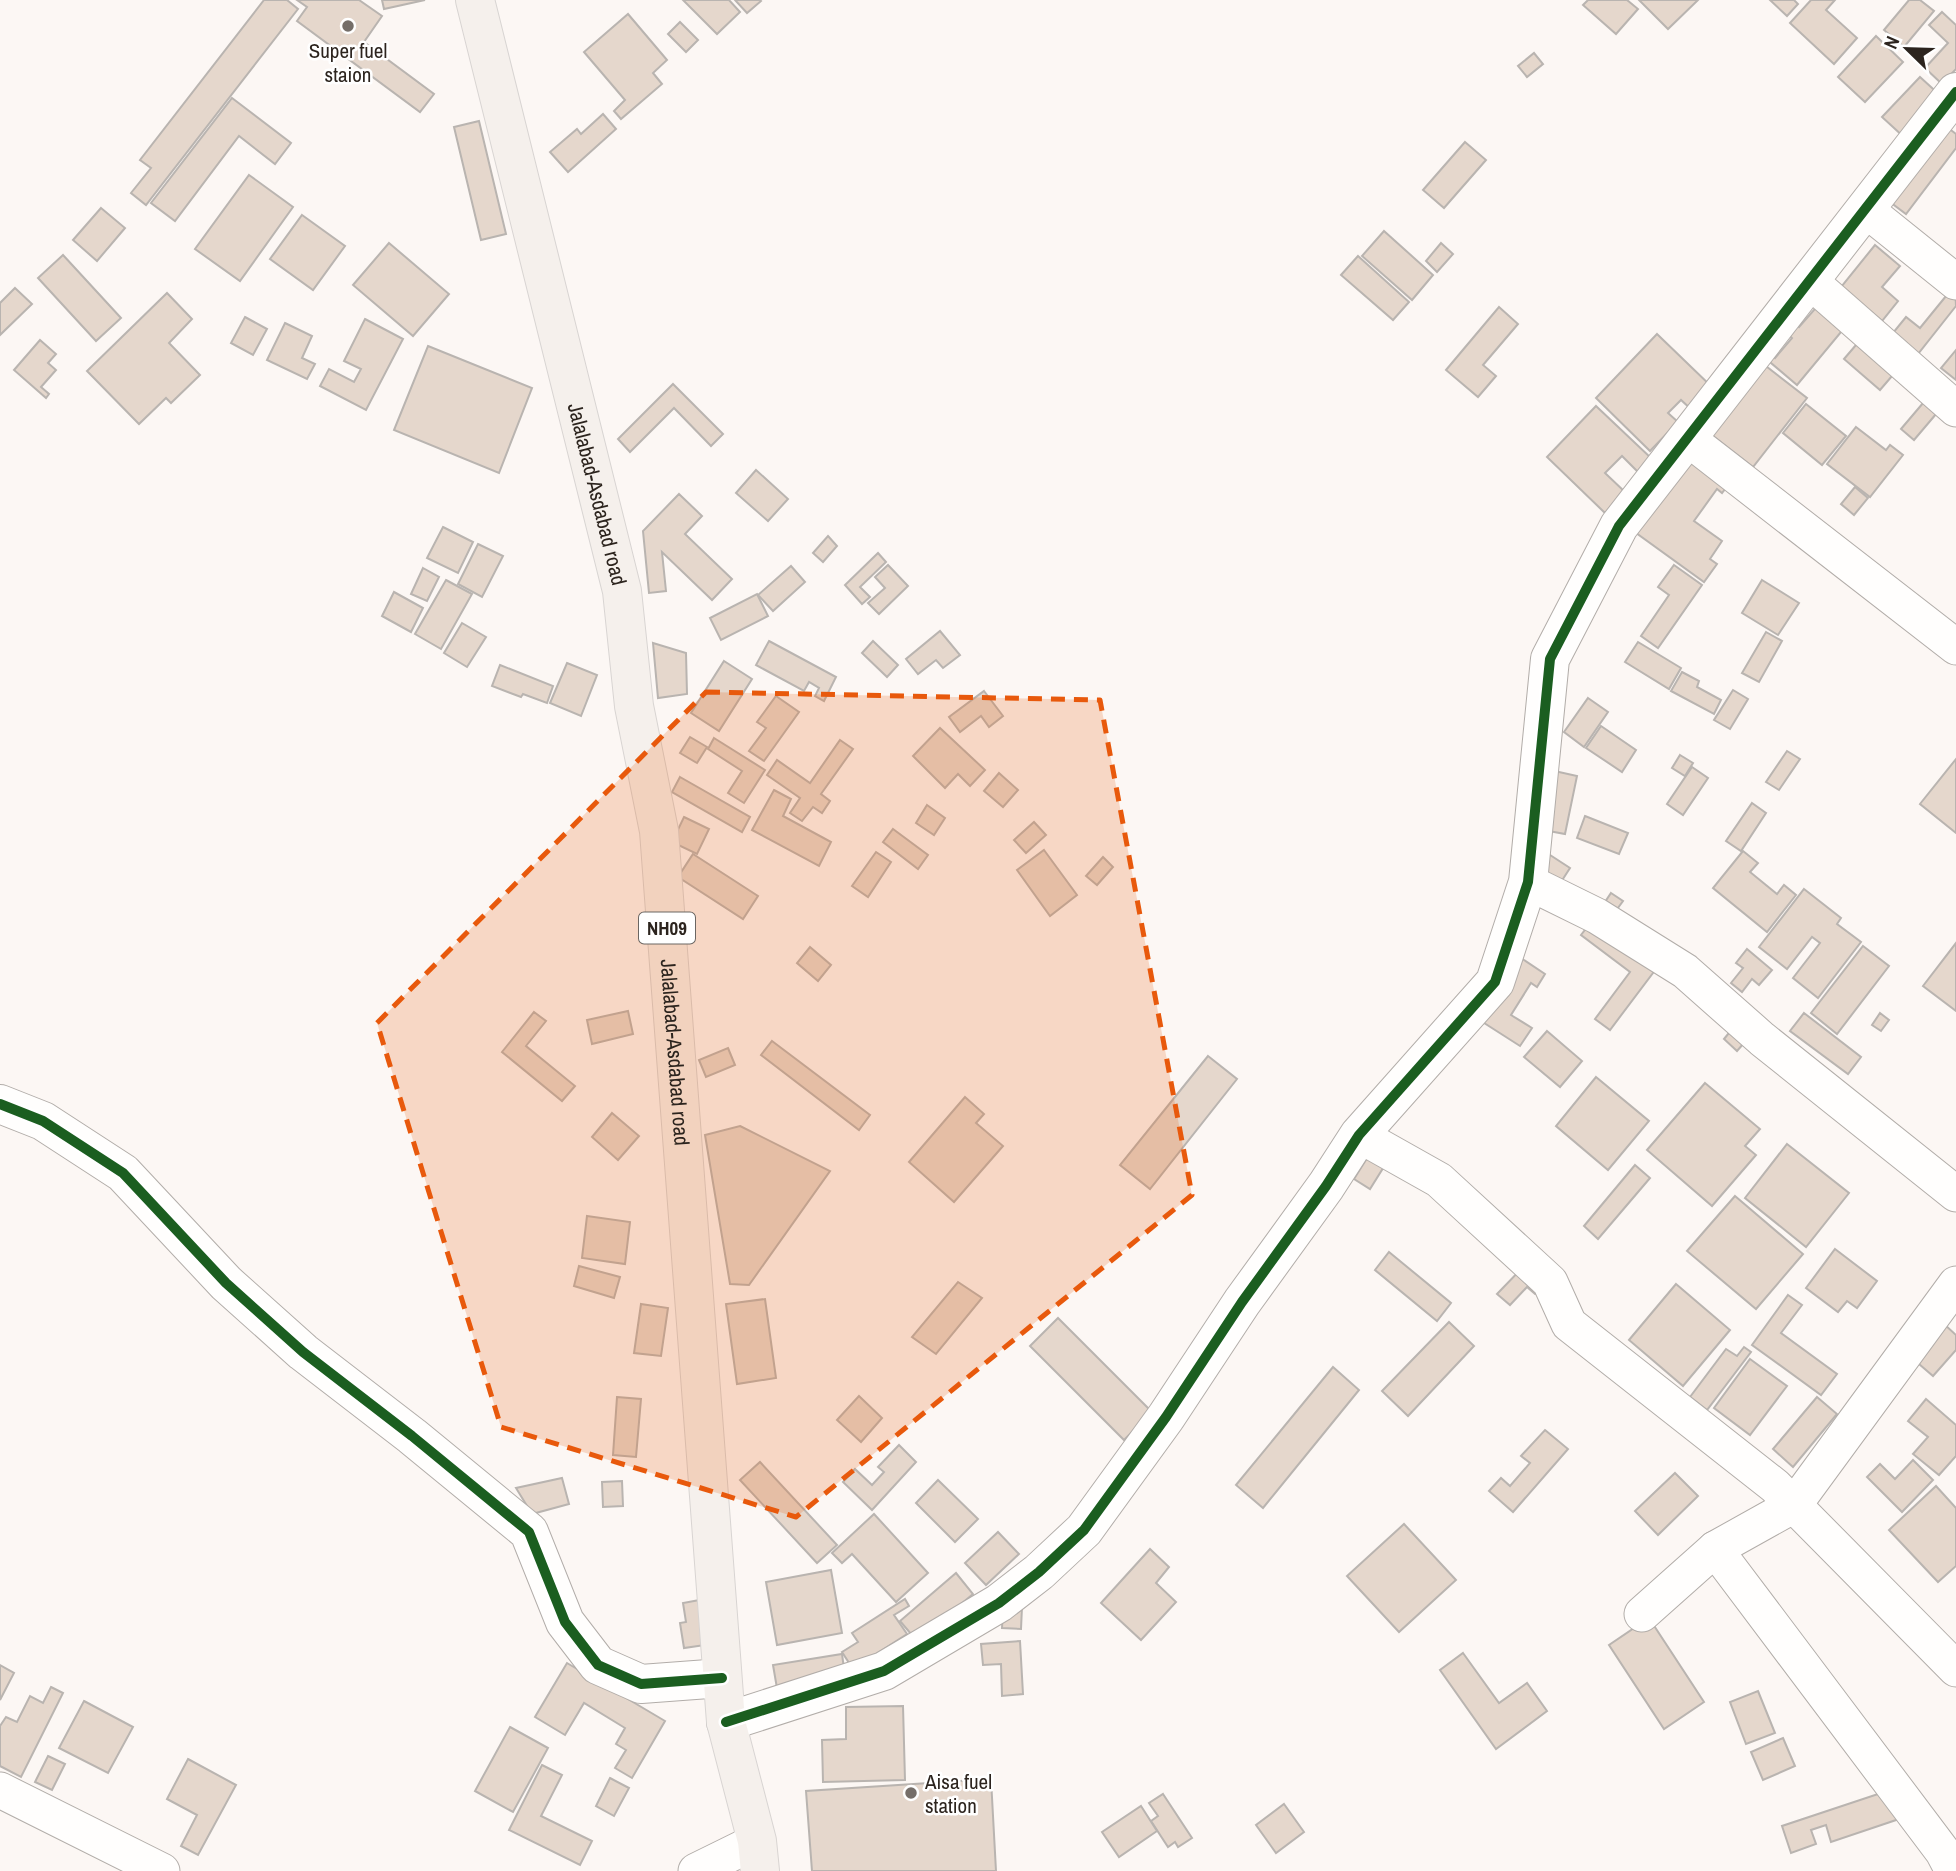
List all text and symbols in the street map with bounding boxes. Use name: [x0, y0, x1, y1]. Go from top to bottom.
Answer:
north arrow: [1872, 14, 1942, 84]
marker: Super fuel staion: [340, 18, 356, 34]
text: N: [1877, 32, 1906, 53]
place label: Super fuel staion: [309, 36, 387, 89]
street label: Jalalabad-Asdabad road: [561, 400, 634, 588]
road number: NH09: [639, 912, 695, 944]
street label: Jalalabad-Asdabad road: [654, 958, 697, 1146]
place label: Aisa fuel station: [924, 1767, 992, 1820]
marker: Aisa fuel station: [903, 1785, 919, 1801]

